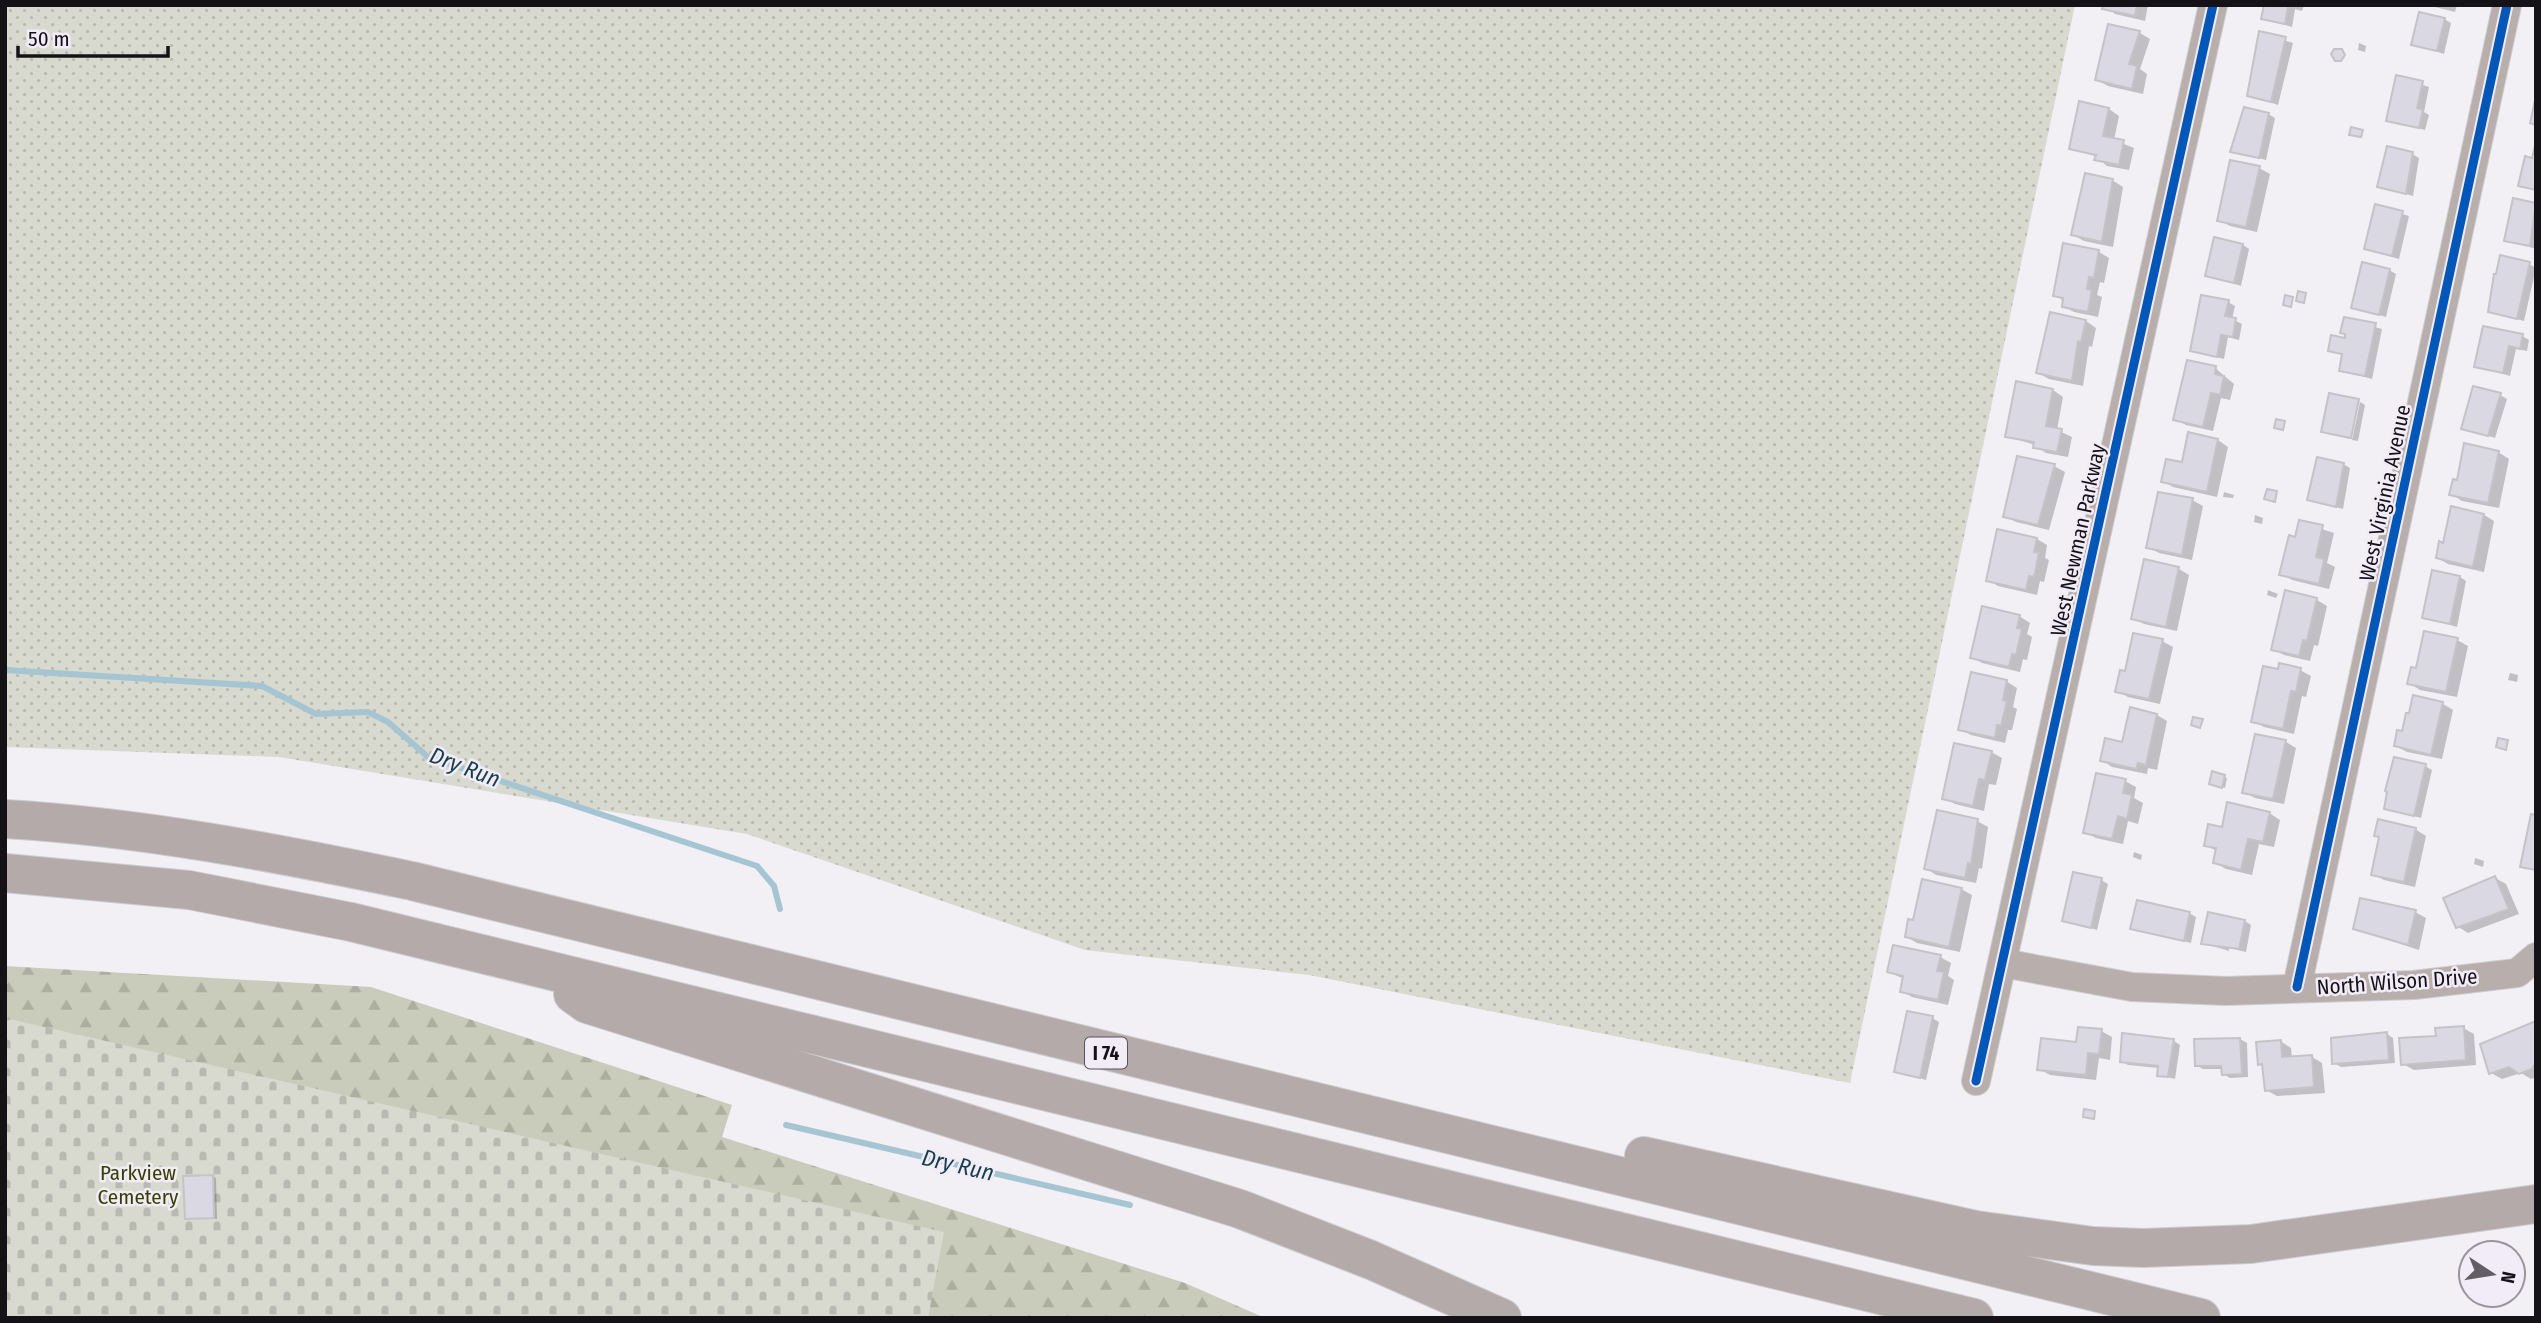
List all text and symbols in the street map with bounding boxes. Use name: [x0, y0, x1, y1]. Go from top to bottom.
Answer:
scale bar: [18, 14, 168, 58]
text: 50 m: [28, 26, 70, 52]
street label: West Virginia Avenue: [2354, 402, 2416, 584]
street label: West Newman Parkway: [2045, 441, 2111, 639]
water label: Dry Run: [426, 741, 504, 793]
street label: North Wilson Drive: [2316, 963, 2478, 1001]
road number: I 74: [1085, 1037, 1127, 1068]
water label: Dry Run: [919, 1143, 997, 1187]
park label: Parkview Cemetery: [98, 1160, 179, 1210]
north arrow: [2457, 1239, 2527, 1309]
text: N: [2496, 1269, 2521, 1285]

